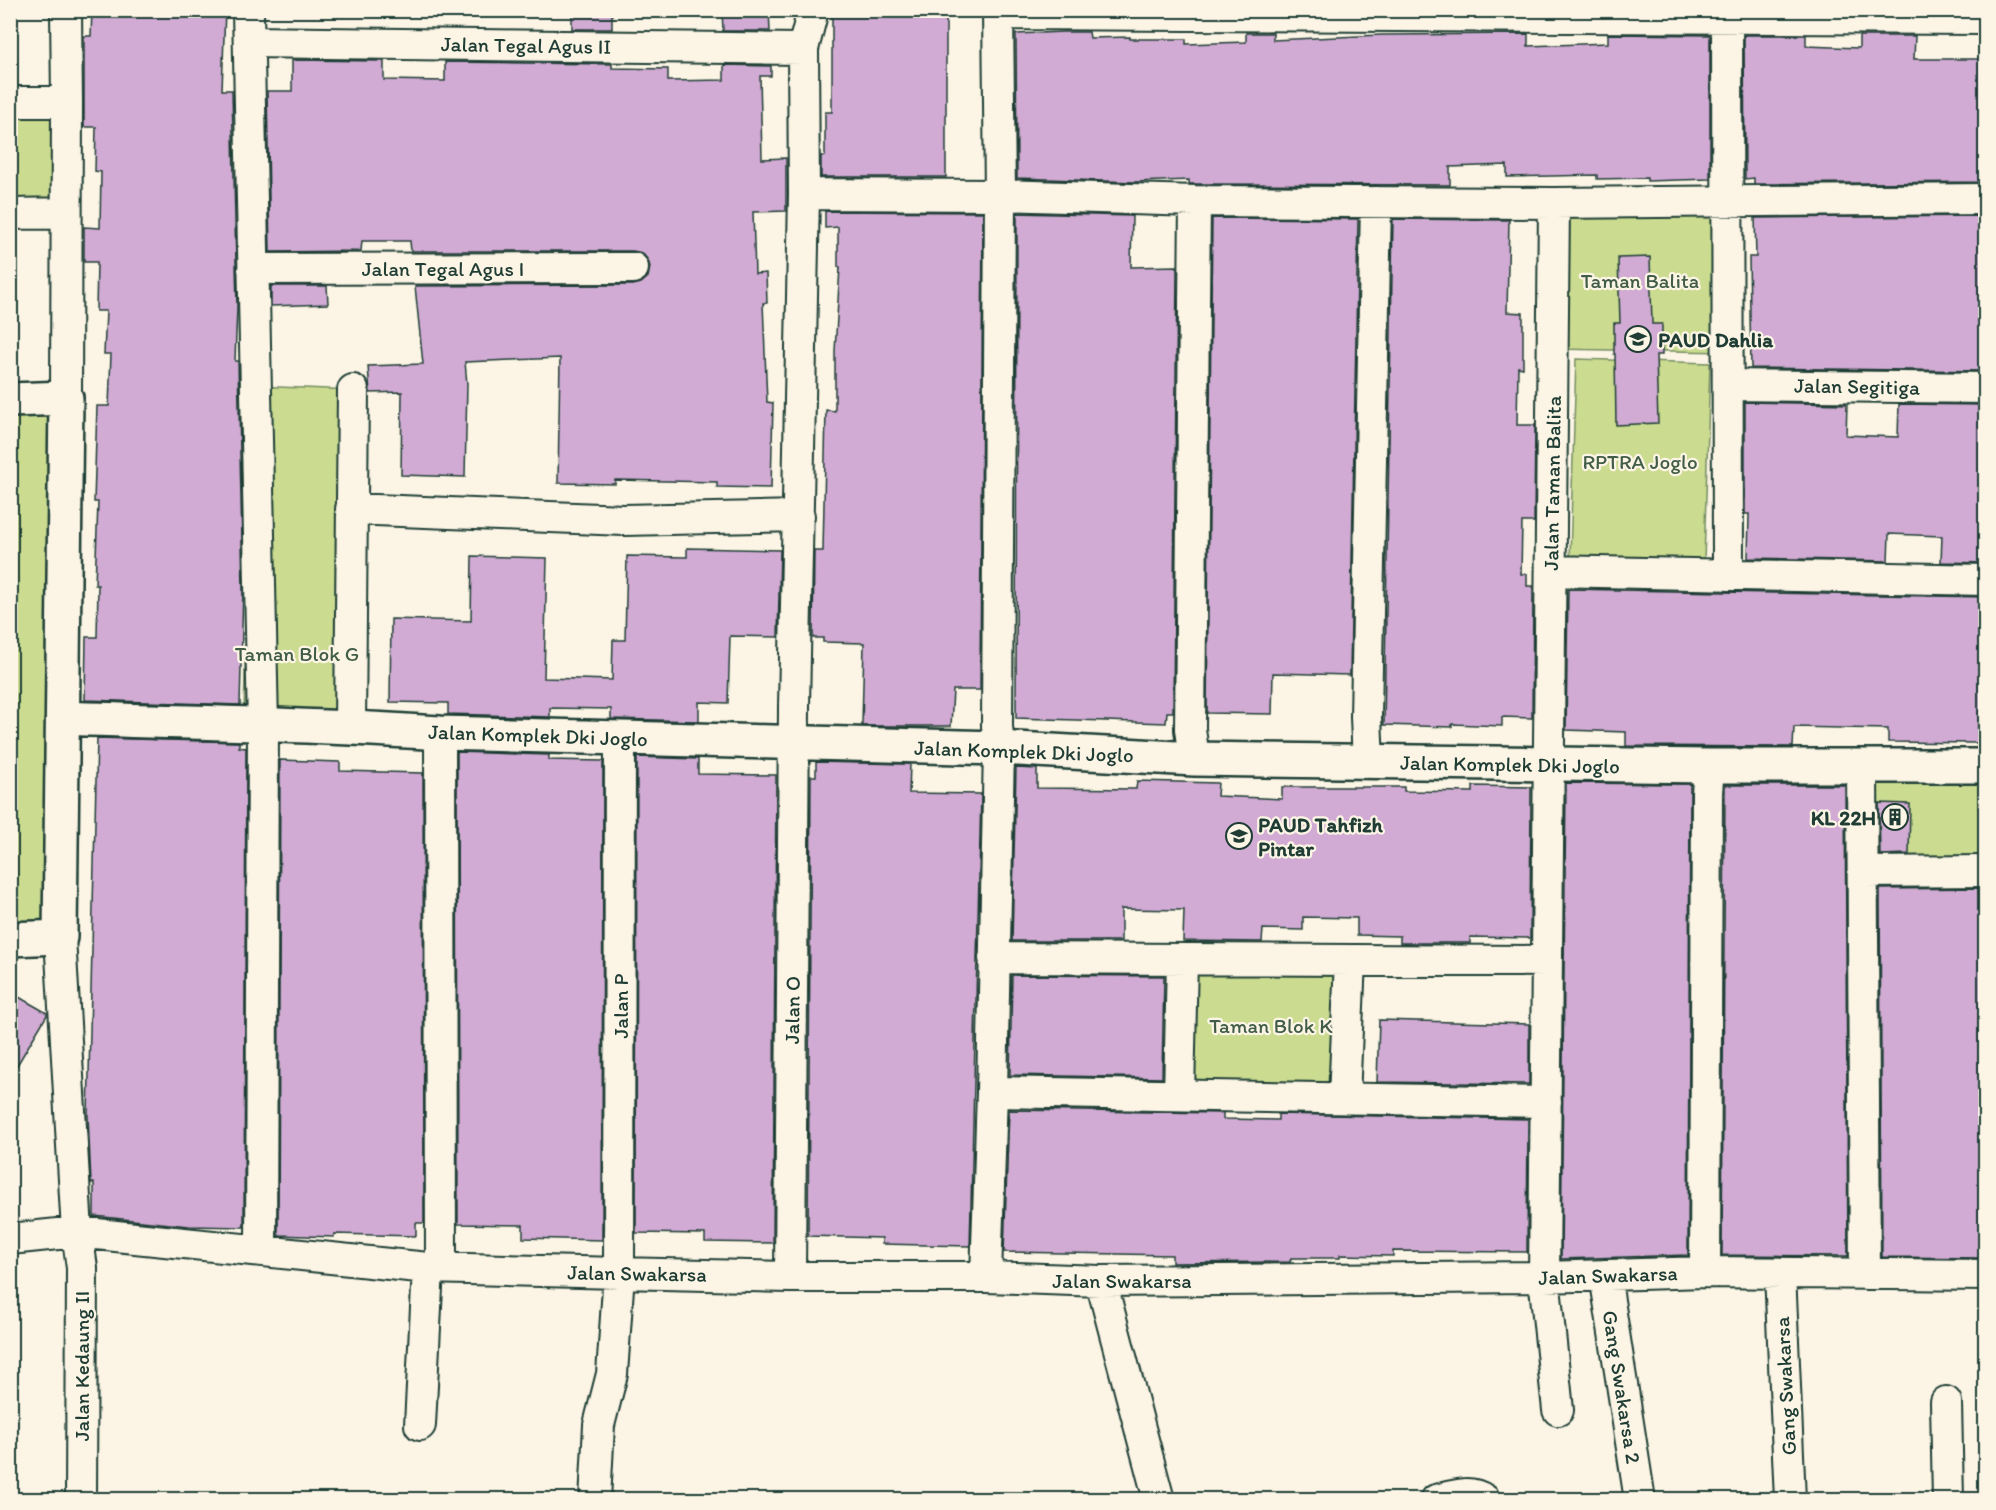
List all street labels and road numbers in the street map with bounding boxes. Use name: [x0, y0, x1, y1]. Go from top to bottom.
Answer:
street label: Jalan Tegal Agus II: [441, 31, 611, 59]
street label: Jalan Tegal Agus I: [362, 256, 524, 281]
street label: Jalan Segitiga: [1794, 372, 1920, 400]
street label: Jalan Taman Balita: [1538, 395, 1566, 571]
street label: Jalan Komplek Dki Joglo: [428, 719, 648, 751]
street label: Jalan Komplek Dki Joglo: [914, 735, 1134, 767]
street label: Jalan Komplek Dki Joglo: [1400, 750, 1620, 778]
street label: Jalan P: [608, 974, 633, 1038]
street label: Jalan O: [779, 976, 805, 1044]
street label: Jalan Swakarsa: [567, 1259, 707, 1287]
street label: Jalan Swakarsa: [1538, 1260, 1678, 1290]
street label: Jalan Swakarsa: [1052, 1268, 1192, 1293]
street label: Jalan Kedaung II: [69, 1291, 94, 1441]
street label: Gang Swakarsa 2: [1598, 1309, 1646, 1465]
street label: Gang Swakarsa: [1769, 1316, 1801, 1456]

